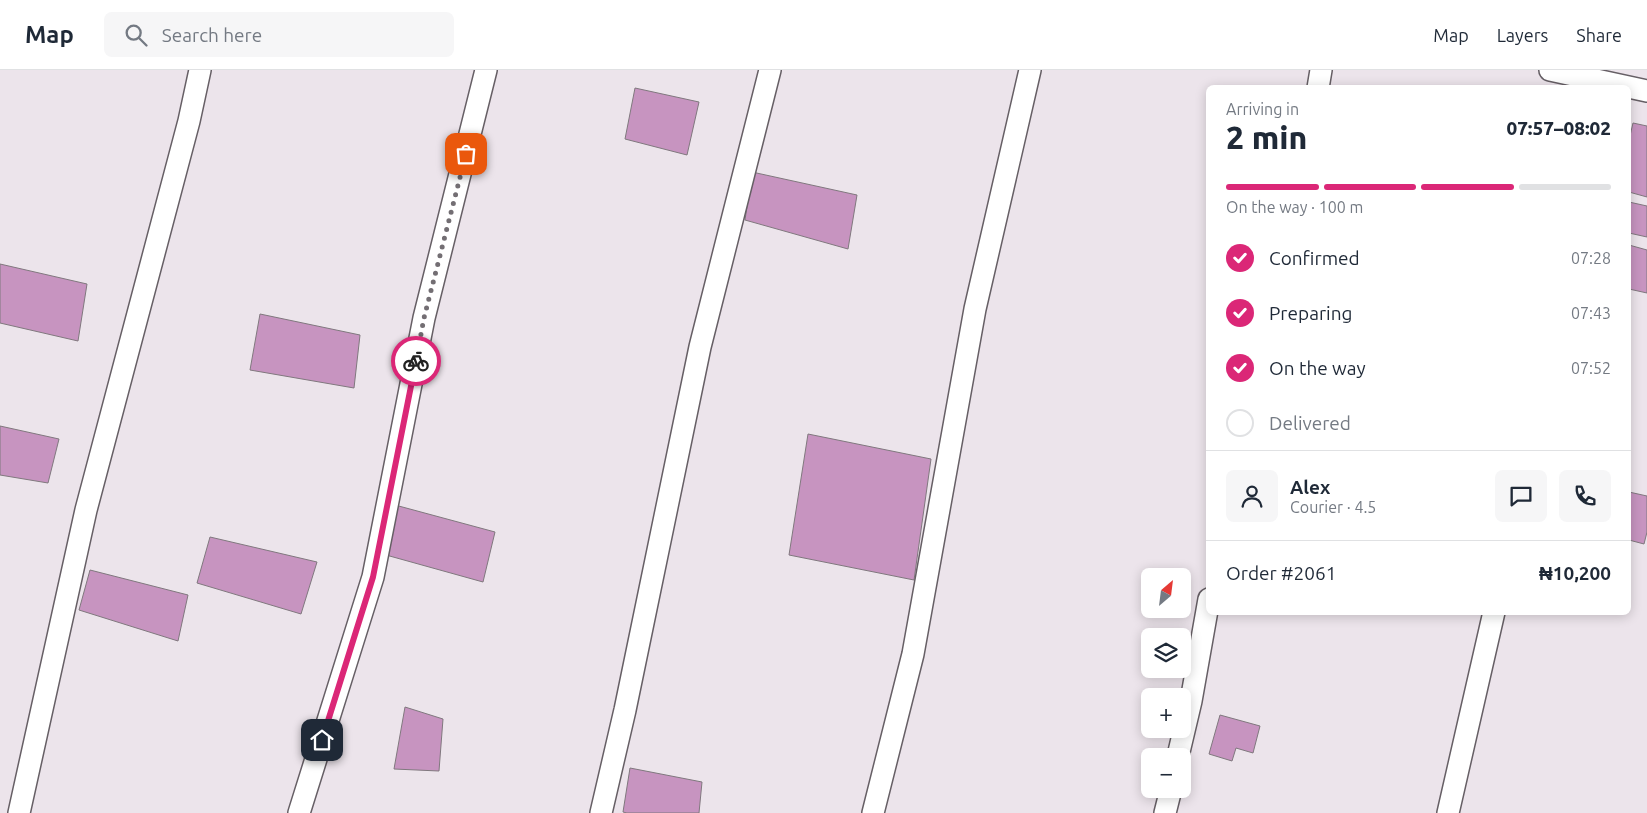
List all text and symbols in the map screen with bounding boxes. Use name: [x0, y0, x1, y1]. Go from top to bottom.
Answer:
search box: [104, 12, 454, 57]
text: Map: [25, 21, 74, 48]
icon: search: [122, 21, 150, 49]
text: Search here: [162, 24, 262, 46]
text: Map: [1433, 25, 1469, 45]
text: Layers: [1497, 25, 1548, 45]
text: Share: [1576, 25, 1622, 45]
text: Arriving in: [1226, 100, 1299, 118]
text: 07:57–08:02: [1506, 117, 1611, 139]
text: 2 min: [1226, 119, 1307, 155]
pin: [445, 133, 487, 175]
icon: bag: [452, 140, 480, 168]
text: On the way · 100 m: [1226, 198, 1363, 216]
icon: check: [1226, 244, 1254, 272]
text: Confirmed: [1269, 247, 1360, 269]
text: 07:28: [1571, 249, 1611, 267]
icon: check: [1226, 299, 1254, 327]
text: Preparing: [1269, 302, 1353, 324]
text: 07:43: [1571, 304, 1611, 322]
courier: [391, 336, 441, 386]
icon: bike: [402, 347, 430, 375]
icon: check: [1226, 354, 1254, 382]
text: On the way: [1269, 357, 1366, 379]
text: 07:52: [1571, 359, 1611, 377]
text: Delivered: [1269, 412, 1351, 434]
button: person: [1226, 470, 1278, 522]
button: chat: [1495, 470, 1547, 522]
button: phone: [1559, 470, 1611, 522]
text: Alex: [1290, 476, 1330, 498]
text: Courier · 4.5: [1290, 498, 1376, 516]
text: Order #2061: [1226, 562, 1336, 584]
text: ₦10,200: [1539, 562, 1611, 584]
north arrow: [1141, 568, 1191, 618]
map controls: [1141, 568, 1191, 798]
button: layers: [1141, 628, 1191, 678]
button: +: [1141, 688, 1191, 738]
pin: [301, 719, 343, 761]
icon: home: [308, 726, 336, 754]
button: −: [1141, 748, 1191, 798]

